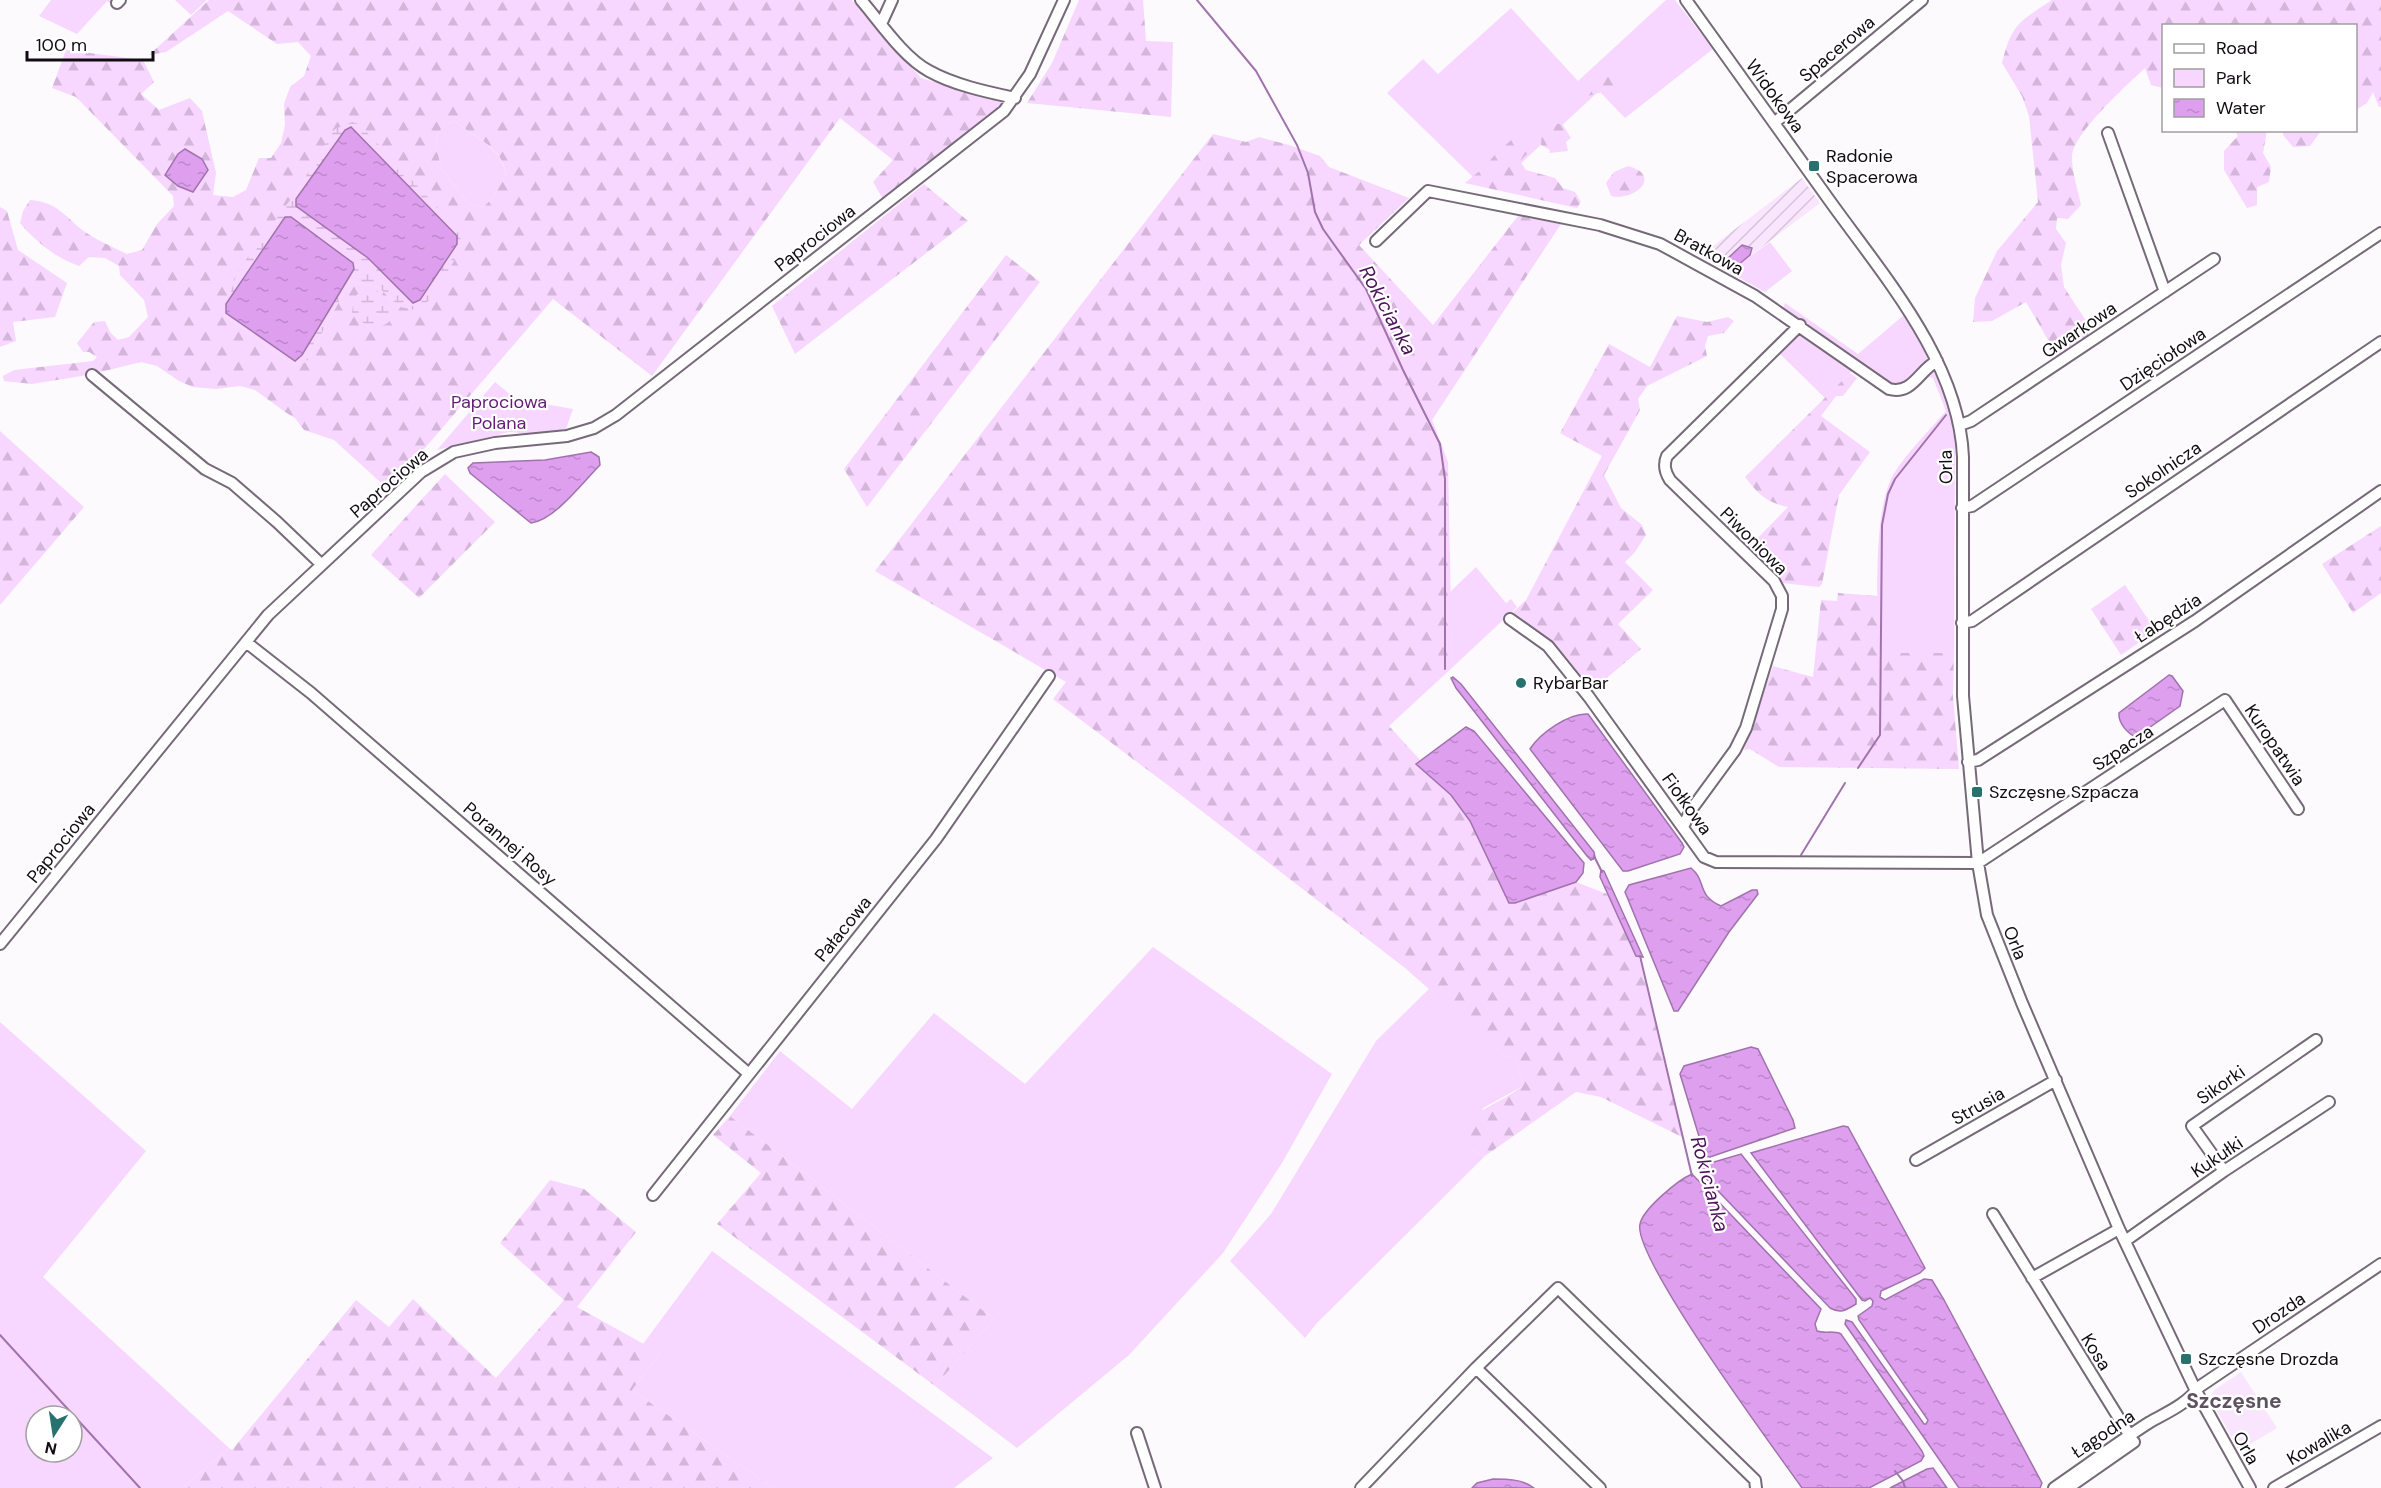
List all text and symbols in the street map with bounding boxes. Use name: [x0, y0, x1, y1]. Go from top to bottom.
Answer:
street label: Spacerowa: [1794, 10, 1880, 88]
scale bar: [27, 24, 153, 62]
legend: [2162, 24, 2357, 132]
text: 100 m: [36, 33, 87, 57]
text: Road: [2216, 36, 2258, 60]
street label: Widokowa: [1740, 54, 1810, 138]
text: Park: [2216, 66, 2252, 90]
text: Water: [2216, 96, 2266, 120]
place label: Radonie Spacerowa: [1826, 144, 1918, 189]
marker: Radonie Spacerowa: [1807, 159, 1821, 173]
street label: Paprociowa: [770, 199, 860, 277]
street label: Bratkowa: [1670, 223, 1748, 281]
water label: Rokicianka: [1353, 261, 1423, 359]
street label: Gwarkowa: [2037, 296, 2121, 364]
street label: Dzięciołowa: [2115, 322, 2211, 396]
park label: Paprociowa Polana: [451, 390, 547, 435]
street label: Sokolnicza: [2120, 436, 2206, 504]
street label: Paprociowa: [345, 442, 433, 524]
street label: Orla: [1934, 450, 1958, 484]
street label: Piwoniowa: [1715, 502, 1793, 580]
street label: Łabędzia: [2130, 588, 2206, 648]
place label: RybarBar: [1533, 671, 1609, 695]
marker: RybarBar: [1514, 676, 1528, 690]
street label: Kuropatwia: [2239, 700, 2311, 790]
street label: Szpacza: [2088, 719, 2158, 777]
street label: Fiołkowa: [1656, 768, 1718, 840]
place label: Szczęsne Szpacza: [1989, 780, 2139, 804]
marker: Szczęsne Szpacza: [1970, 785, 1984, 799]
street label: Porannej Rosy: [458, 797, 562, 891]
street label: Paprociowa: [21, 798, 101, 888]
street label: Pałacowa: [809, 891, 877, 967]
street label: Orla: [1997, 923, 2033, 963]
street label: Sikorki: [2192, 1060, 2250, 1110]
street label: Strusia: [1947, 1081, 2009, 1131]
street label: Kukułki: [2186, 1131, 2248, 1183]
water label: Rokicianka: [1685, 1133, 1735, 1235]
street label: Drozda: [2248, 1287, 2310, 1339]
street label: Kosa: [2075, 1329, 2117, 1375]
place label: Szczęsne Drozda: [2198, 1347, 2339, 1371]
marker: Szczęsne Drozda: [2179, 1352, 2193, 1366]
district label: Szczęsne: [2186, 1387, 2282, 1415]
north arrow: [24, 1404, 84, 1464]
street label: Łagodna: [2067, 1404, 2139, 1464]
street label: Kowalika: [2282, 1415, 2356, 1471]
street label: Orla: [2227, 1427, 2265, 1469]
text: N: [43, 1437, 59, 1460]

